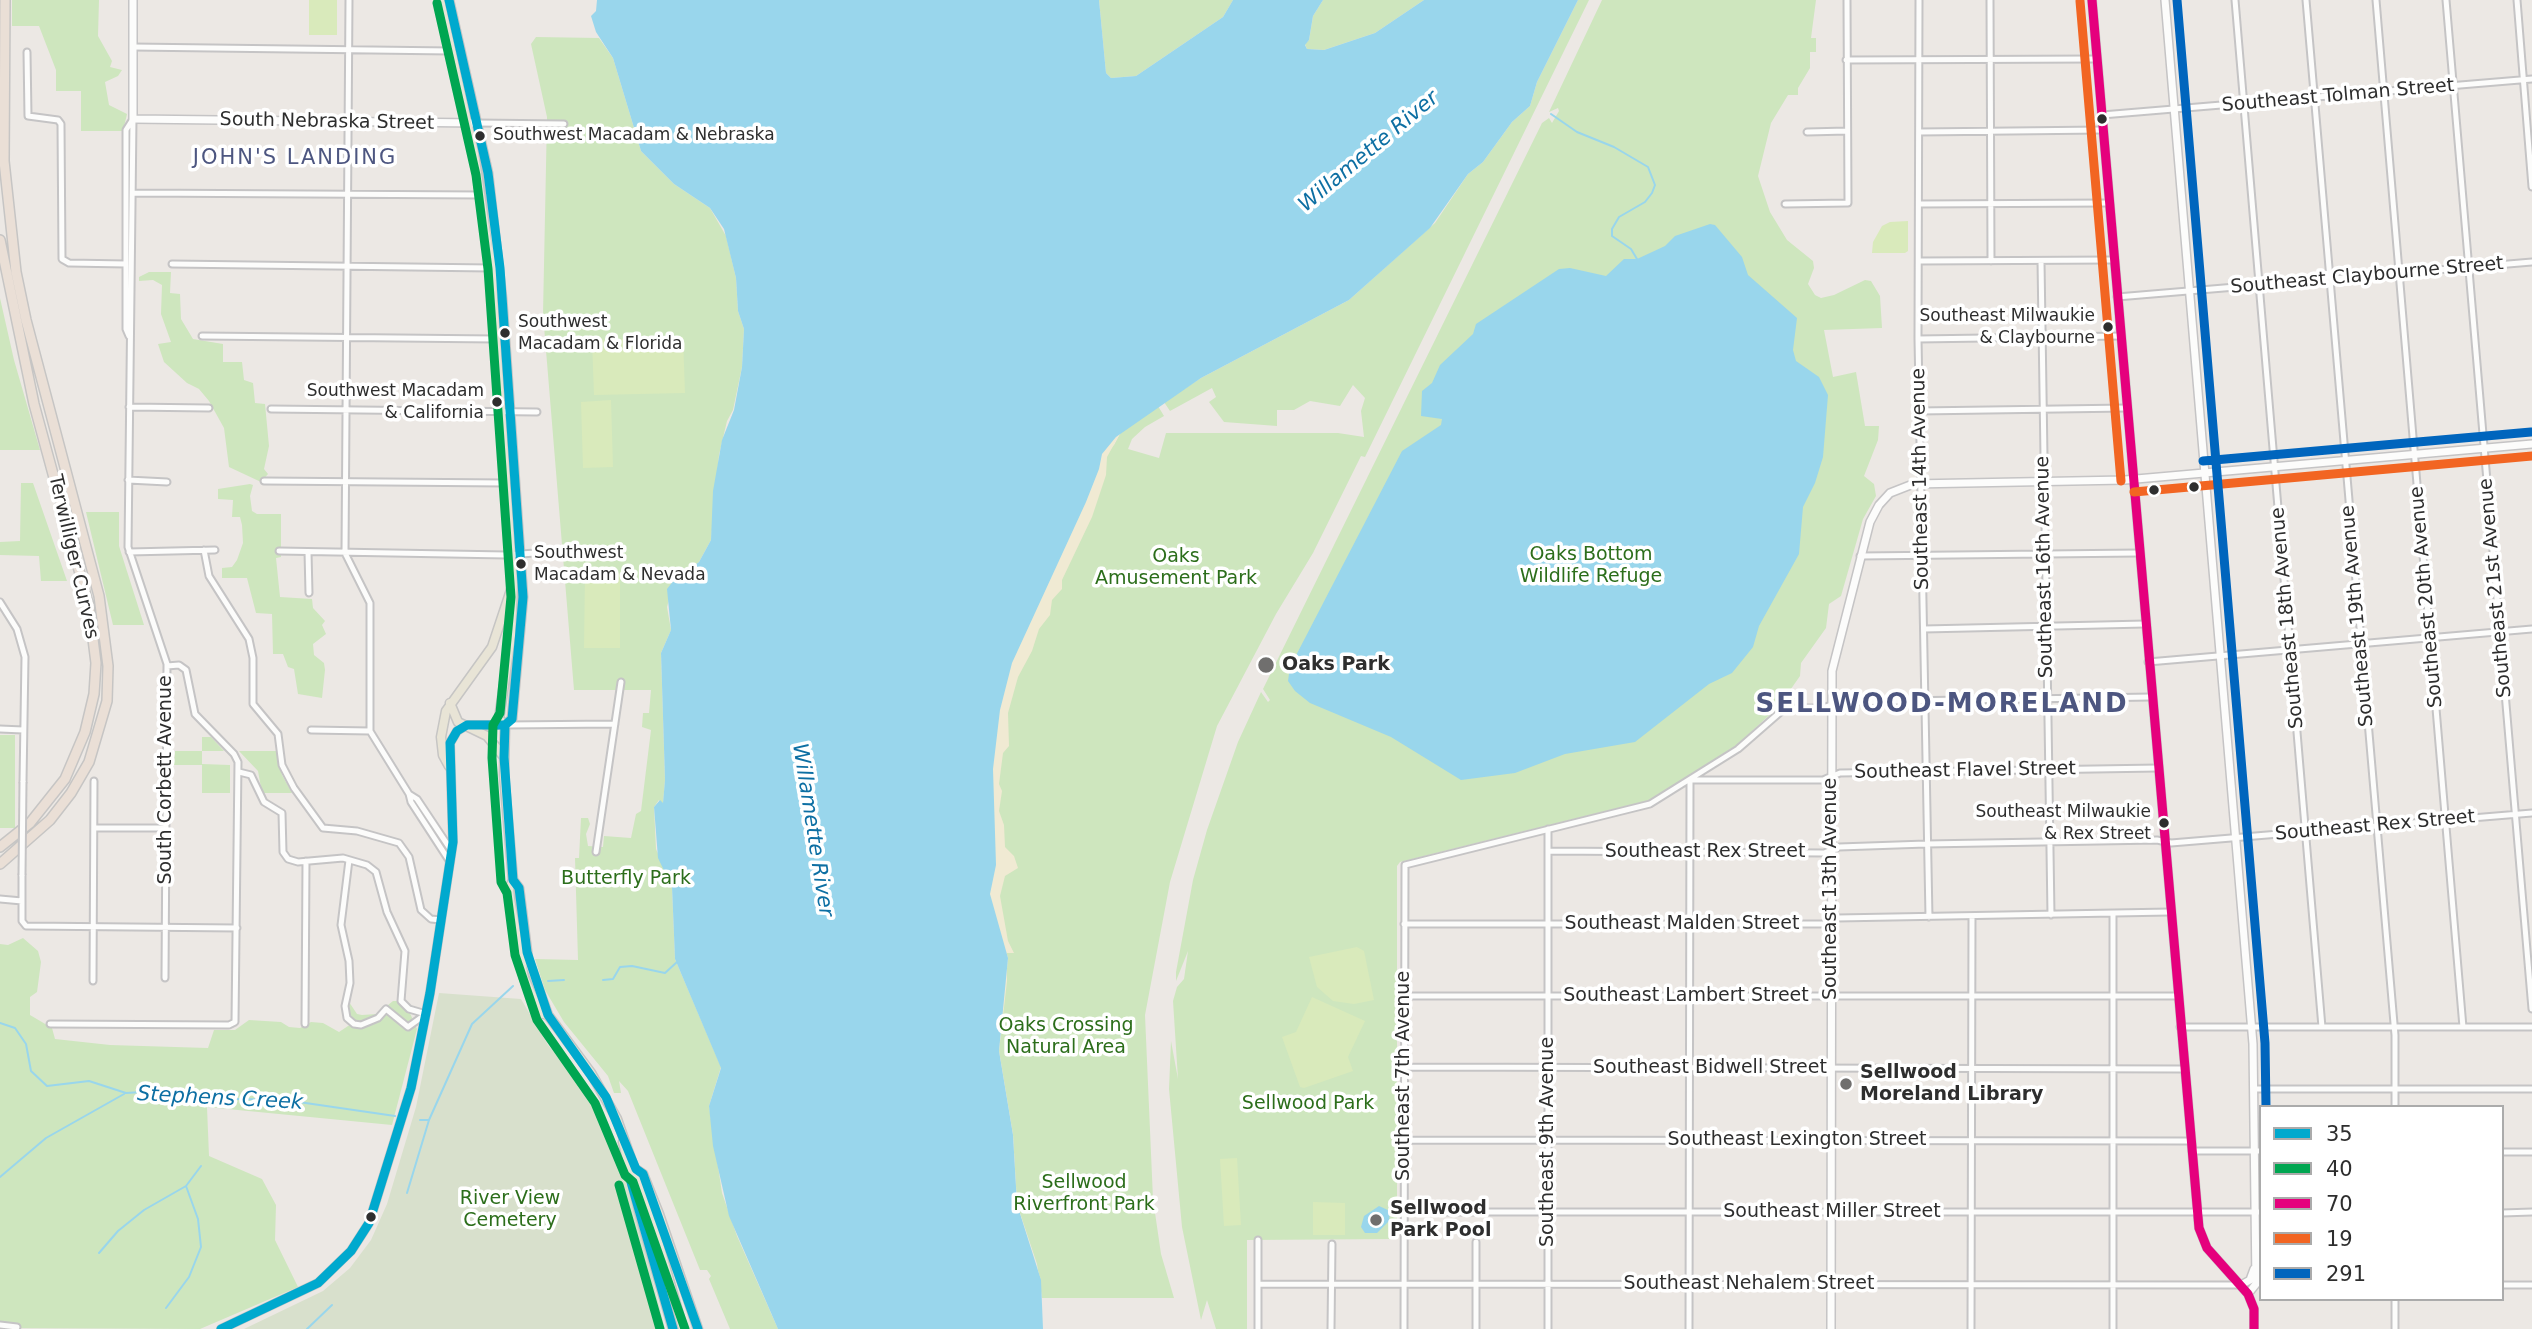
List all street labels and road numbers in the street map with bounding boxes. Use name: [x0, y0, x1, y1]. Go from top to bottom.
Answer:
street label: Southeast Tolman Street: [2221, 74, 2455, 118]
street label: South Nebraska Street: [219, 109, 435, 135]
street label: Southeast Claybourne Street: [2229, 253, 2505, 299]
street label: Southeast 14th Avenue: [1908, 368, 1934, 590]
street label: Southeast 16th Avenue: [2032, 456, 2058, 678]
street label: Terwilliger Curves: [43, 473, 103, 641]
street label: Southeast 21st Avenue: [2475, 477, 2517, 699]
street label: Southeast 20th Avenue: [2406, 485, 2448, 709]
street label: Southeast 19th Avenue: [2337, 504, 2379, 728]
street label: Southeast 18th Avenue: [2267, 506, 2309, 730]
street label: South Corbett Avenue: [155, 675, 177, 885]
street label: Southeast Flavel Street: [1854, 758, 2076, 784]
street label: Southeast 13th Avenue: [1820, 778, 1842, 1000]
street label: Southeast Rex Street: [2274, 806, 2476, 846]
street label: Southeast Rex Street: [1605, 841, 1805, 863]
street label: Southeast Malden Street: [1565, 913, 1799, 935]
street label: Southeast 7th Avenue: [1393, 971, 1415, 1181]
street label: Southeast Lambert Street: [1563, 985, 1809, 1007]
street label: Southeast 9th Avenue: [1537, 1037, 1559, 1247]
street label: Southeast Bidwell Street: [1593, 1057, 1827, 1079]
street label: Southeast Lexington Street: [1667, 1129, 1927, 1151]
street label: Southeast Miller Street: [1723, 1201, 1941, 1223]
street label: Southeast Nehalem Street: [1624, 1273, 1874, 1295]

